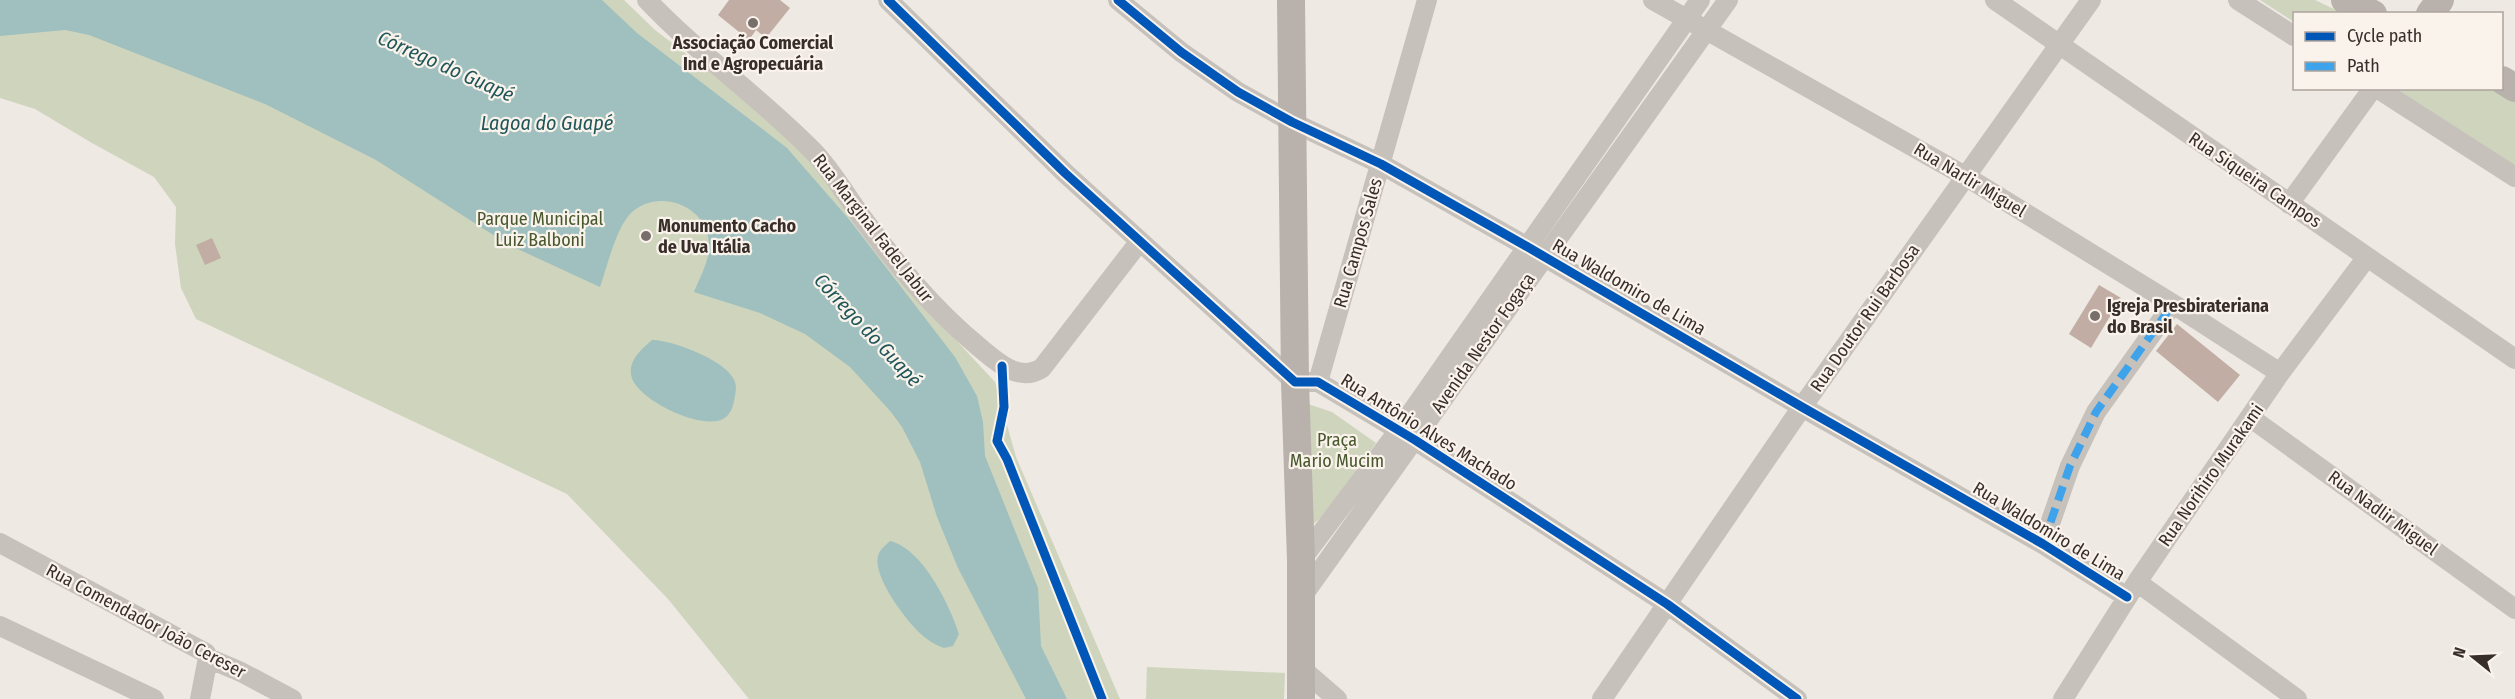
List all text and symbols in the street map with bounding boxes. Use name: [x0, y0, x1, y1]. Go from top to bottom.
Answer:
legend: [2293, 12, 2503, 90]
marker: Associação Comercial Ind e Agropecuária: [746, 16, 760, 30]
water label: Córrego do Guapé: [374, 25, 518, 107]
text: Cycle path: [2347, 25, 2422, 47]
place label: Associação Comercial Ind e Agropecuária: [672, 32, 833, 75]
text: Path: [2347, 55, 2380, 77]
water label: Lagoa do Guapé: [481, 111, 614, 135]
street label: Rua Siqueira Campos: [2184, 127, 2326, 233]
street label: Rua Narlir Miguel: [1910, 138, 2030, 222]
street label: Rua Marginal Fadel Jabur: [808, 149, 938, 307]
street label: Rua Campos Sales: [1329, 175, 1387, 310]
park label: Parque Municipal Luiz Balboni: [477, 208, 604, 251]
place label: Monumento Cacho de Uva Itália: [658, 215, 796, 258]
marker: Monumento Cacho de Uva Itália: [639, 229, 653, 243]
street label: Rua Waldomiro de Lima: [1548, 234, 1710, 340]
street label: Rua Doutor Rui Barbosa: [1806, 240, 1924, 396]
water label: Córrego do Guapé: [809, 268, 927, 392]
street label: Avenida Nestor Fogaça: [1426, 269, 1540, 417]
place label: Igreja Presbirateriana do Brasil: [2107, 295, 2269, 338]
marker: Igreja Presbirateriana do Brasil: [2088, 309, 2102, 323]
street label: Rua Antônio Alves Machado: [1337, 369, 1521, 495]
street label: Rua Norihiro Murakami: [2154, 399, 2268, 551]
park label: Praça Mario Mucim: [1290, 429, 1384, 472]
street label: Rua Nadlir Miguel: [2324, 466, 2442, 560]
street label: Rua Waldomiro de Lima: [1969, 477, 2129, 585]
street label: Rua Comendador João Cereser: [42, 559, 250, 683]
north arrow: [2443, 627, 2503, 687]
text: N: [2449, 645, 2470, 660]

